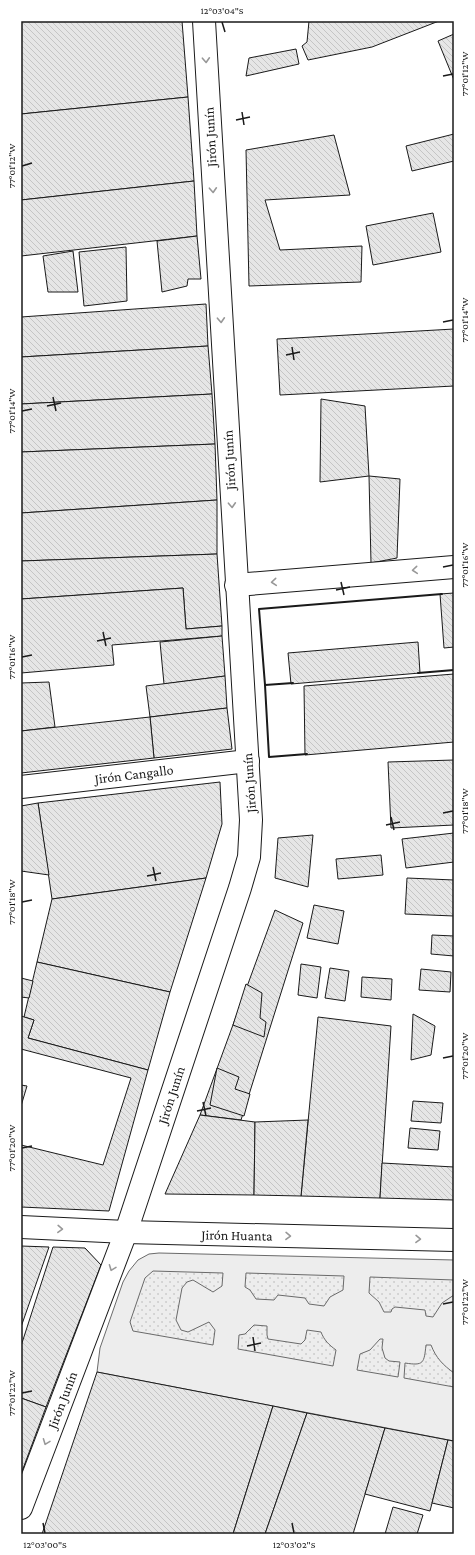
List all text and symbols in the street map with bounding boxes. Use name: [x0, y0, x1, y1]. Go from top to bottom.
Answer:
text: 12°03'04"S: [201, 5, 244, 16]
text: 77°01'12"W: [459, 51, 470, 96]
one-way arrow: [202, 57, 210, 63]
street label: Jirón Junín: [200, 106, 220, 169]
text: 77°01'12"W: [6, 143, 17, 188]
one-way arrow: [209, 187, 218, 193]
text: 77°01'14"W: [459, 297, 470, 342]
one-way arrow: [216, 316, 225, 323]
text: 77°01'14"W: [6, 388, 17, 433]
street label: Jirón Junín: [219, 429, 239, 492]
one-way arrow: [227, 502, 236, 508]
text: 77°01'16"W: [459, 542, 470, 588]
one-way arrow: [412, 566, 418, 575]
one-way arrow: [271, 577, 277, 586]
text: 77°01'16"W: [6, 634, 17, 680]
street label: Jirón Junín: [239, 752, 259, 815]
street label: Jirón Cangallo: [92, 761, 174, 787]
text: 77°01'18"W: [459, 788, 470, 834]
text: 77°01'18"W: [6, 879, 17, 925]
text: 77°01'20"W: [459, 1032, 470, 1079]
street label: Jirón Junín: [154, 1064, 188, 1128]
text: 77°01'20"W: [6, 1124, 17, 1171]
one-way arrow: [57, 1225, 63, 1233]
street label: Jirón Huanta: [199, 1226, 273, 1244]
one-way arrow: [285, 1232, 291, 1240]
one-way arrow: [415, 1235, 421, 1243]
one-way arrow: [108, 1265, 116, 1272]
text: 77°01'22"W: [459, 1278, 470, 1325]
text: 77°01'22"W: [6, 1369, 17, 1416]
street label: Jirón Junín: [43, 1369, 80, 1433]
one-way arrow: [42, 1439, 50, 1446]
text: 12°03'00"S: [23, 1539, 67, 1550]
text: 12°03'02"S: [273, 1539, 316, 1550]

